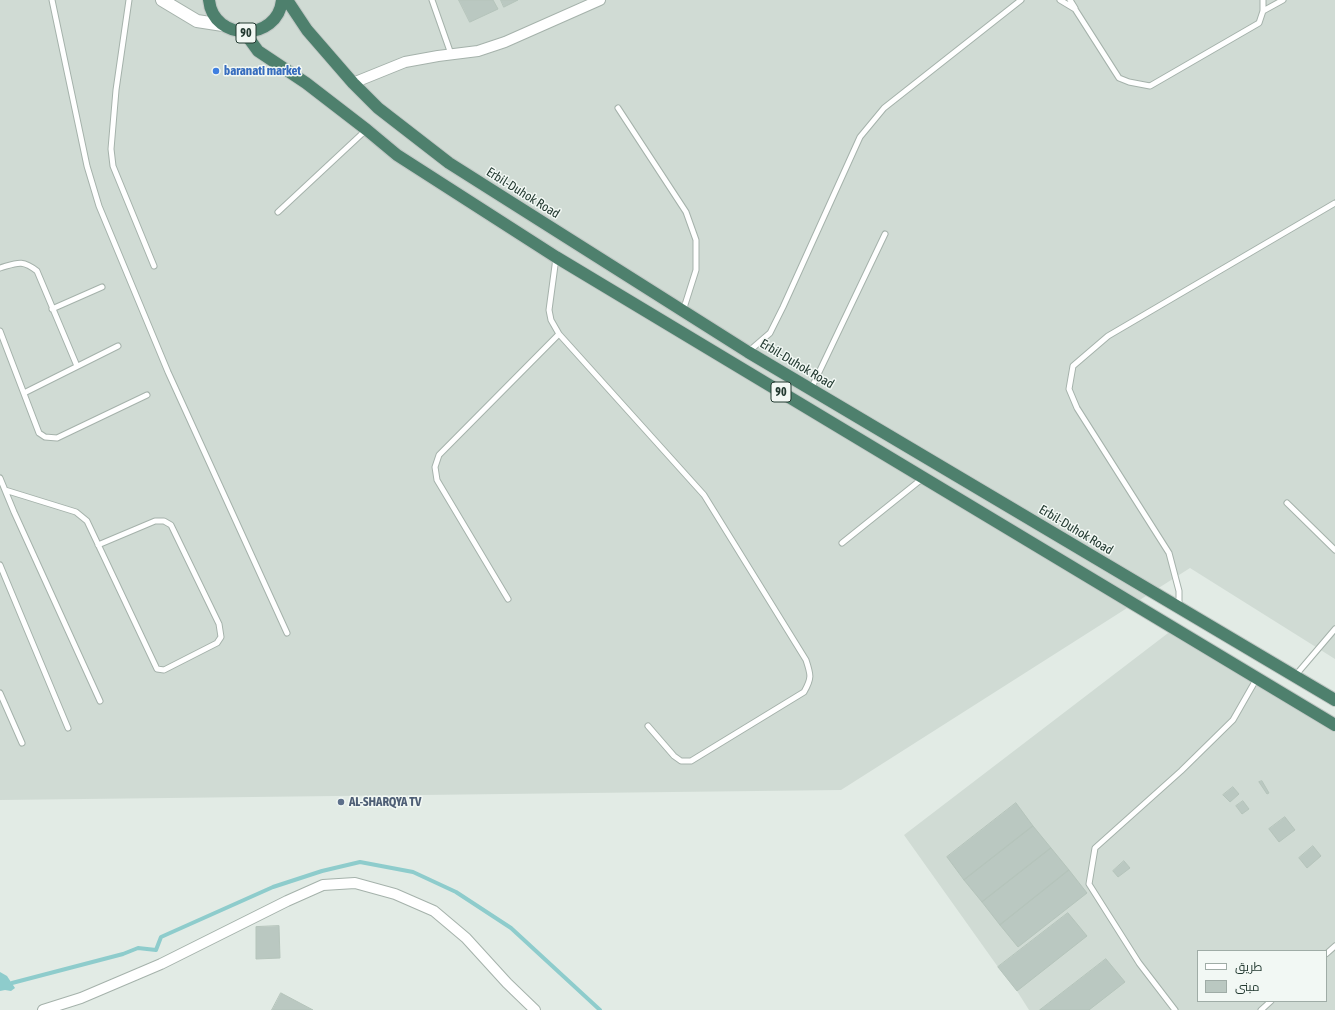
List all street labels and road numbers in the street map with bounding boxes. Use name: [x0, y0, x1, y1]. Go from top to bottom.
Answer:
road number: 90: [236, 23, 256, 43]
street label: Erbil-Duhok Road: [483, 164, 563, 222]
street label: Erbil-Duhok Road: [757, 336, 837, 392]
road number: 90: [771, 382, 791, 402]
street label: Erbil-Duhok Road: [1036, 502, 1116, 558]

